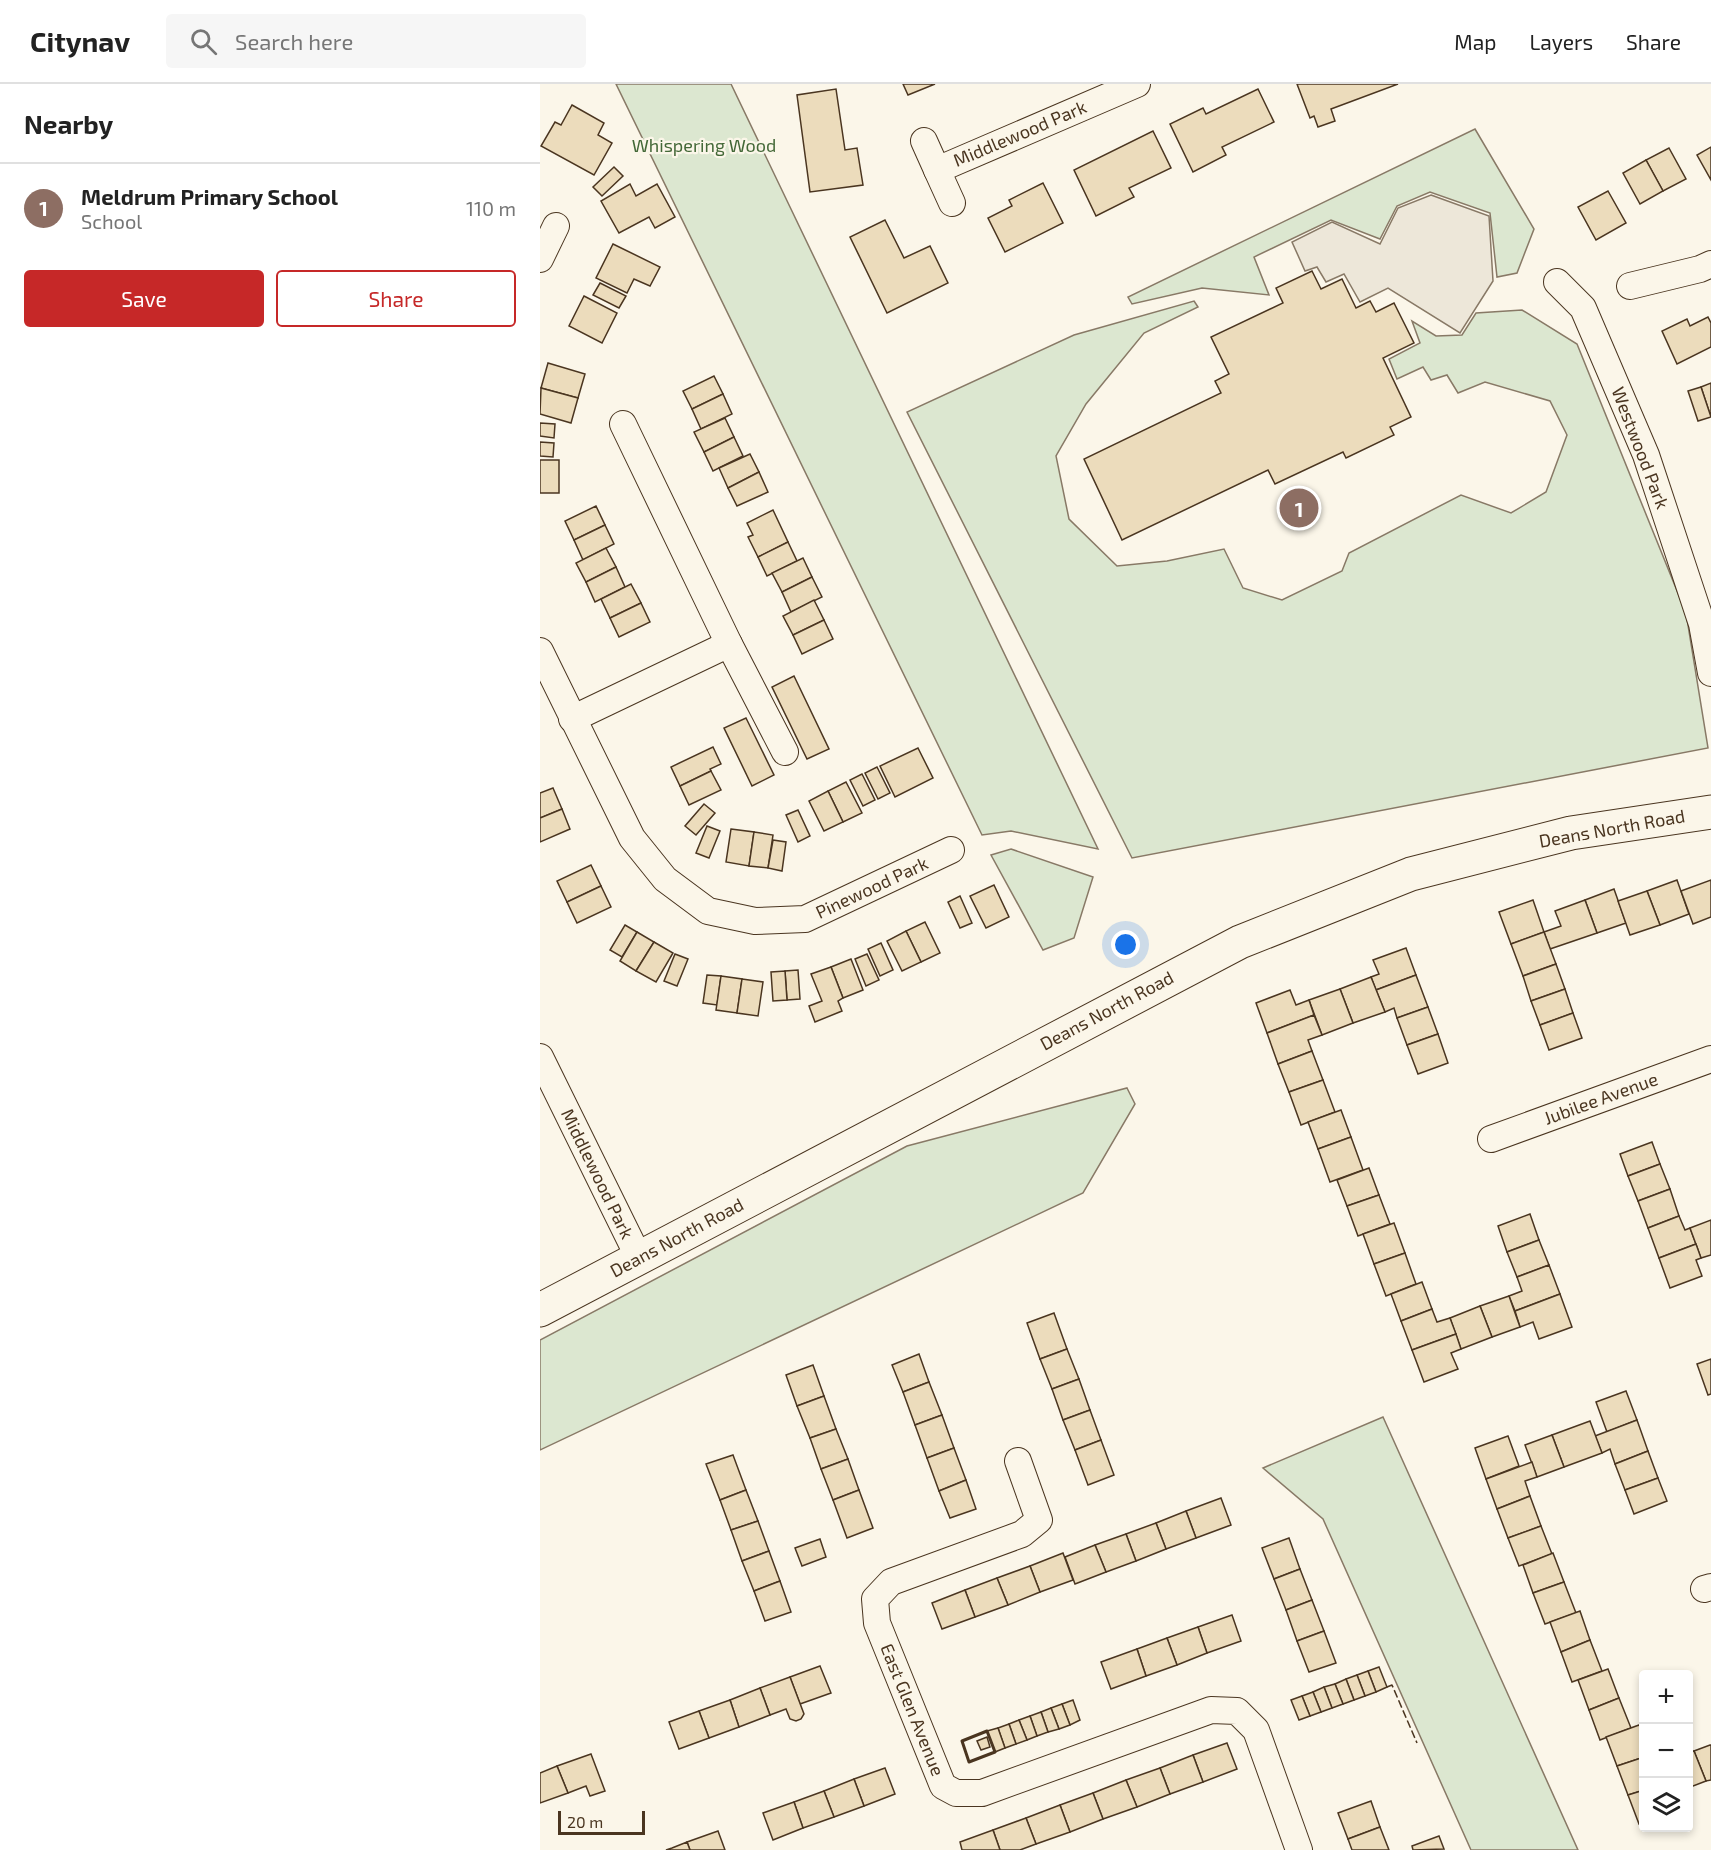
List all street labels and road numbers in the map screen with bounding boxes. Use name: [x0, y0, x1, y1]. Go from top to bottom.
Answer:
street label: Middlewood Park: [950, 95, 1089, 171]
street label: Westwood Park: [1608, 384, 1674, 512]
street label: Deans North Road: [1537, 804, 1687, 852]
street label: Pinewood Park: [812, 851, 931, 923]
street label: Deans North Road: [1036, 966, 1177, 1055]
street label: Jubilee Avenue: [1541, 1067, 1661, 1129]
street label: Middlewood Park: [557, 1105, 639, 1242]
street label: Deans North Road: [606, 1193, 747, 1282]
street label: East Glen Avenue: [876, 1640, 949, 1779]

